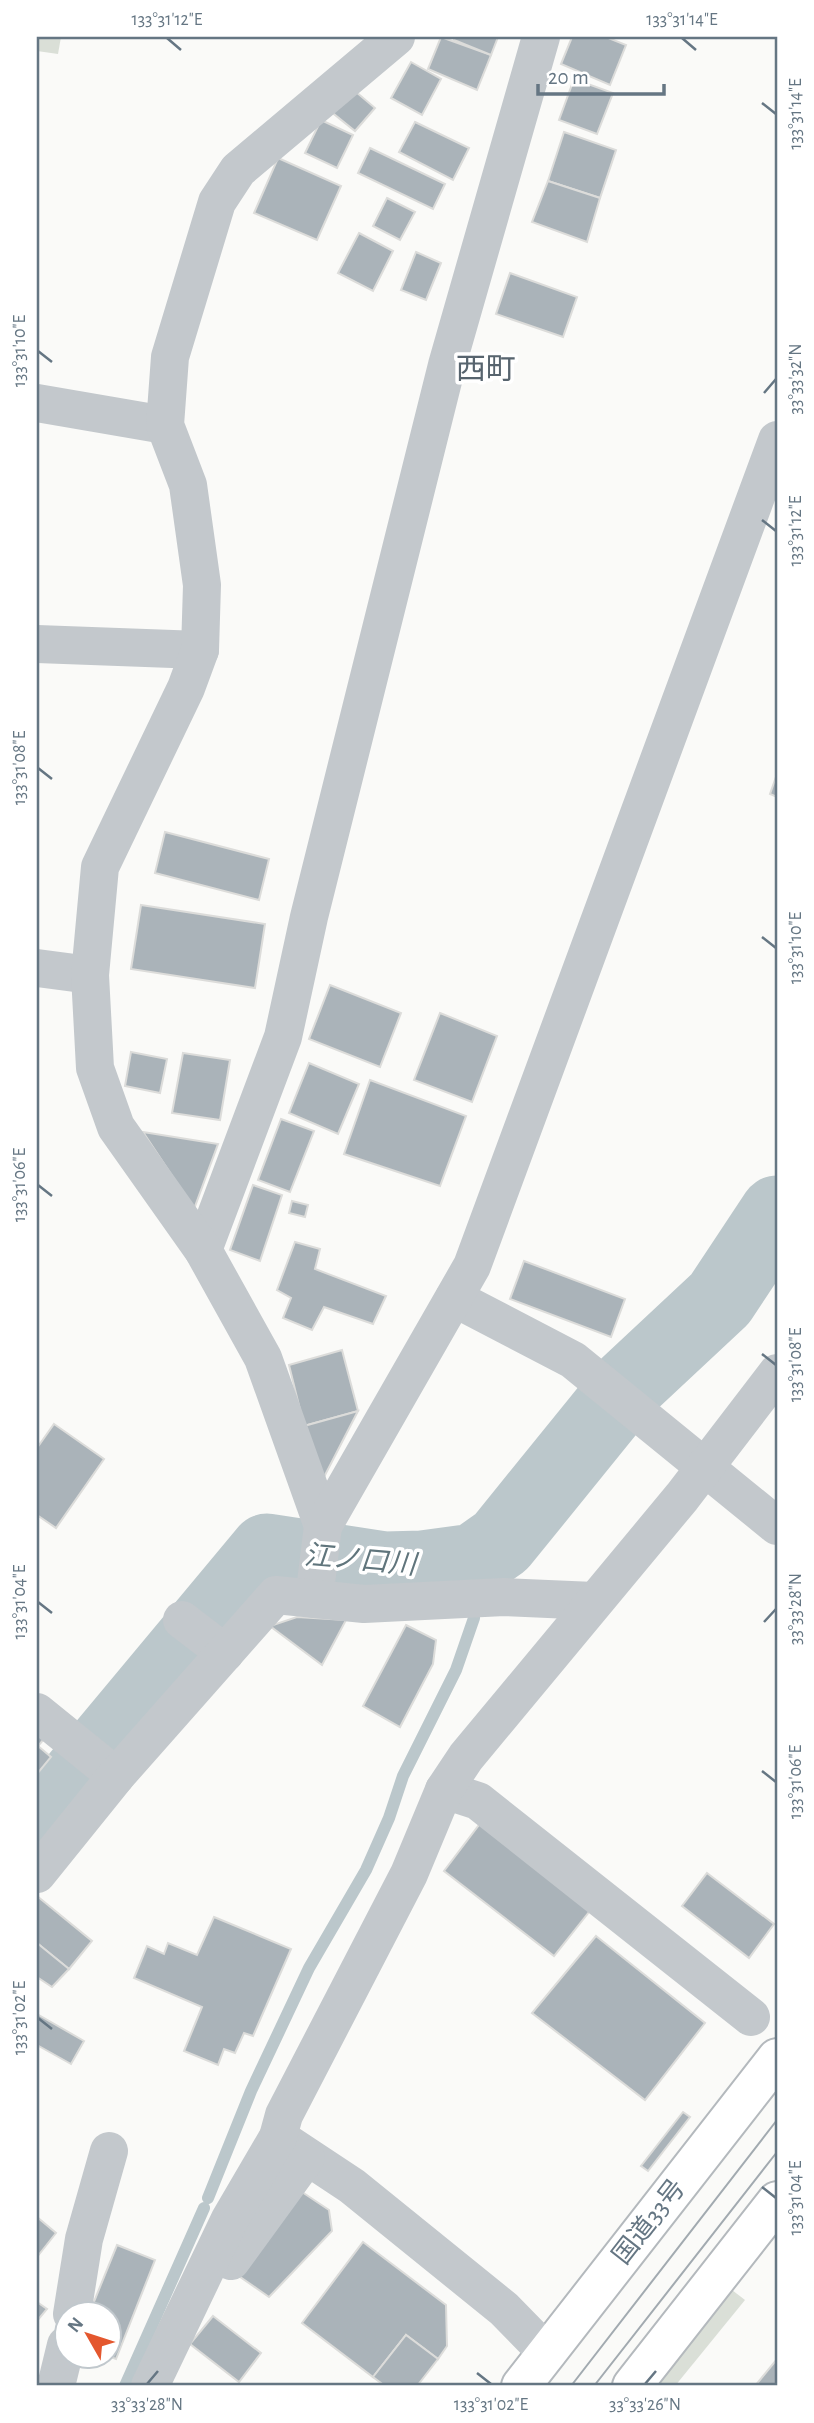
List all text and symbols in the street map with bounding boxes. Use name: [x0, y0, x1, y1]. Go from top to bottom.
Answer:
text: 133°31'12"E: [132, 11, 203, 29]
text: 133°31'14"E: [646, 11, 718, 29]
scale bar: [538, 52, 664, 96]
text: 20 m: [548, 67, 589, 88]
text: 133°31'14"E: [787, 78, 805, 150]
text: 133°31'10"E: [11, 315, 29, 387]
text: 33°33'32"N: [787, 344, 805, 414]
district label: 西町: [456, 355, 516, 385]
text: 133°31'12"E: [787, 495, 805, 567]
text: 133°31'08"E: [11, 730, 29, 805]
text: 133°31'10"E: [787, 912, 805, 984]
text: 133°31'06"E: [11, 1147, 29, 1222]
text: 133°31'08"E: [787, 1327, 805, 1402]
water label: 江ノ口川: [303, 1540, 420, 1580]
text: 133°31'04"E: [11, 1564, 29, 1639]
text: 33°33'28"N: [787, 1573, 805, 1645]
text: 133°31'06"E: [787, 1744, 805, 1819]
text: 133°31'02"E: [11, 1981, 29, 2055]
text: 133°31'04"E: [787, 2160, 805, 2235]
street label: 国道33号: [607, 2174, 690, 2269]
north arrow: [52, 2300, 122, 2370]
text: N: [64, 2314, 87, 2336]
text: 33°33'28"N: [111, 2396, 183, 2414]
text: 133°31'02"E: [454, 2396, 528, 2414]
text: 33°33'26"N: [609, 2396, 681, 2414]

